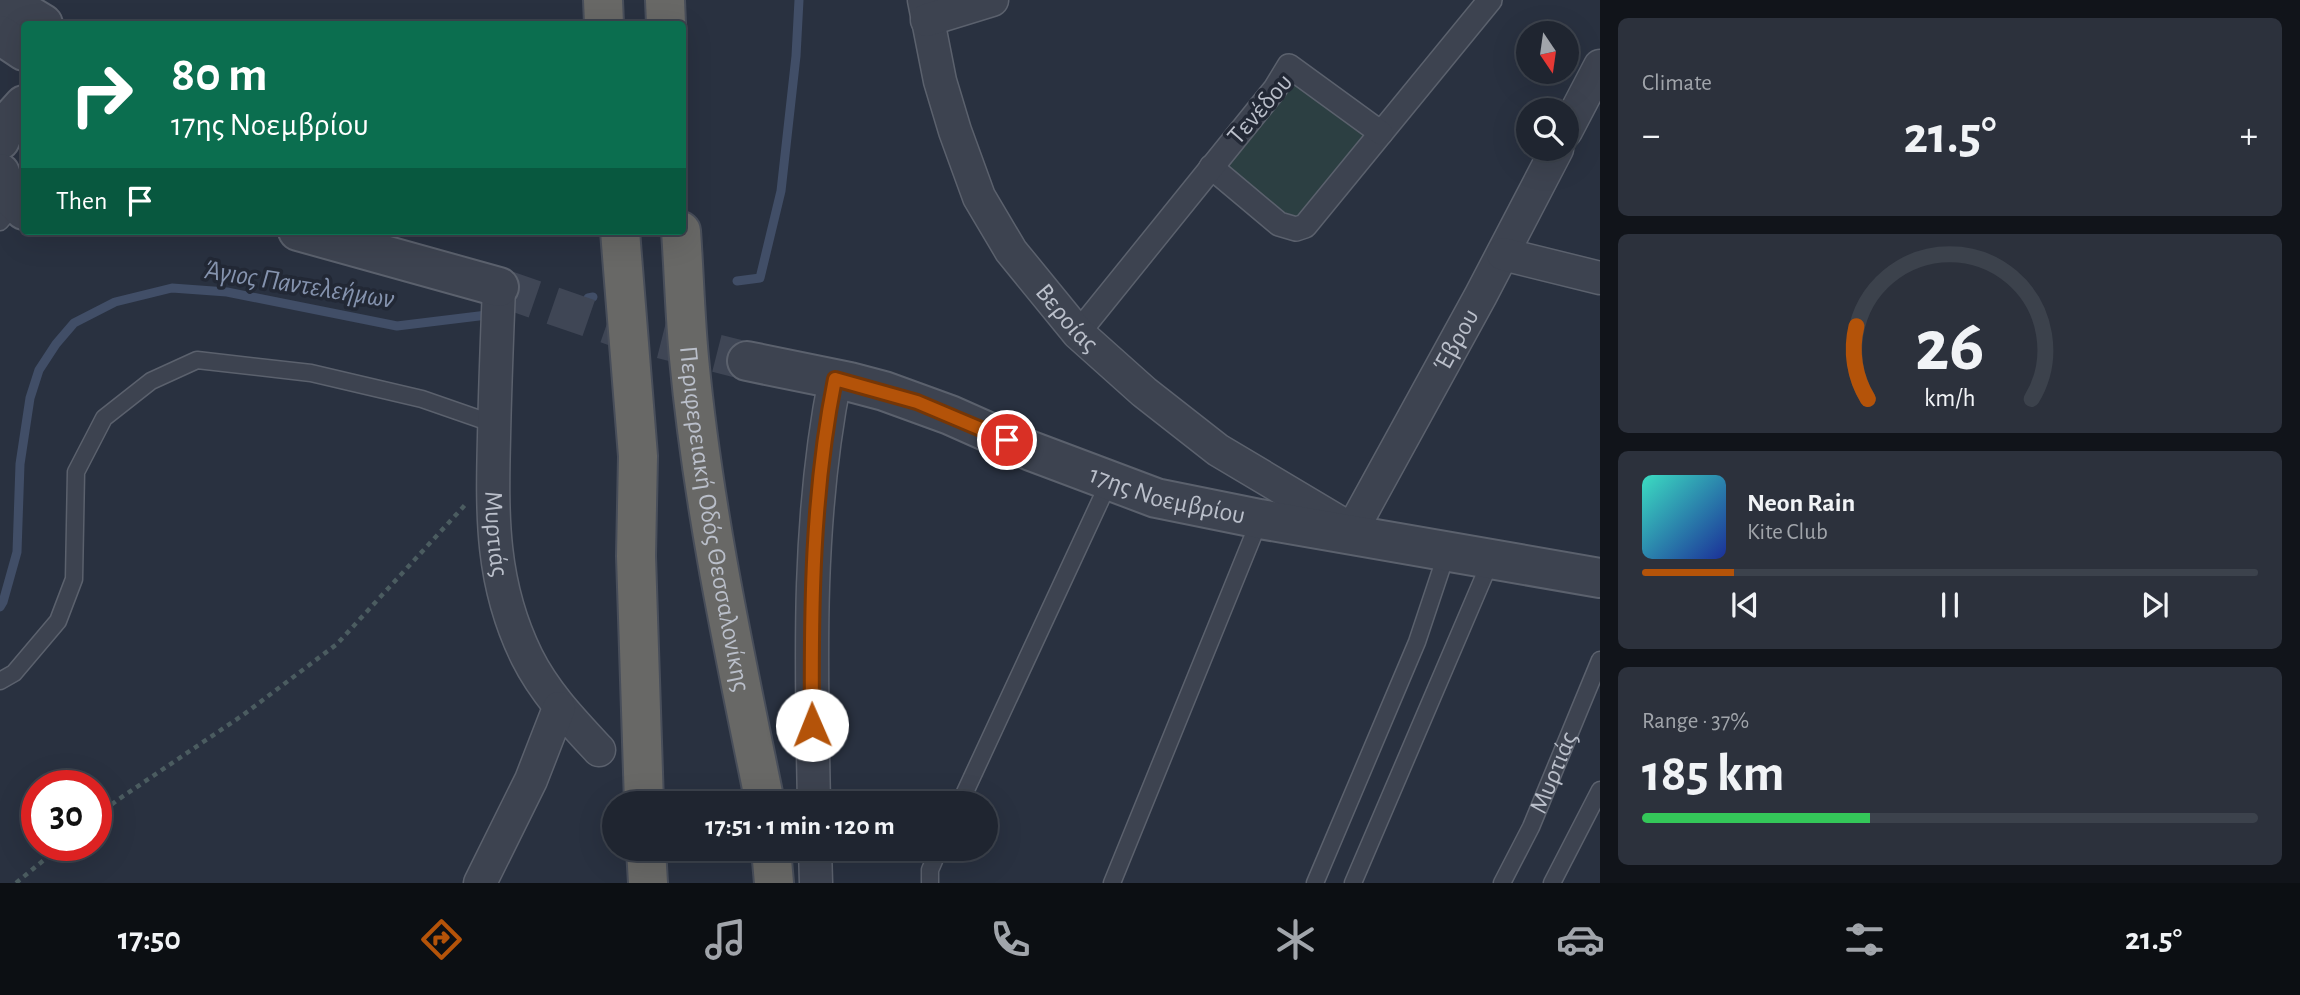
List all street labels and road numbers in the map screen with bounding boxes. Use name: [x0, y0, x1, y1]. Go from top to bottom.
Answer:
street label: Τενέδου: [1223, 69, 1297, 149]
street label: Βεροίας: [1030, 279, 1103, 357]
street label: Έβρου: [1429, 304, 1484, 376]
street label: Περιφερειακή Οδός Θεσσαλονίκης: [675, 345, 755, 694]
street label: 17ης Νοεμβρίου: [1086, 461, 1248, 529]
street label: Μυρτιάς: [480, 491, 513, 579]
street label: Μυρτιάς: [1525, 728, 1582, 817]

